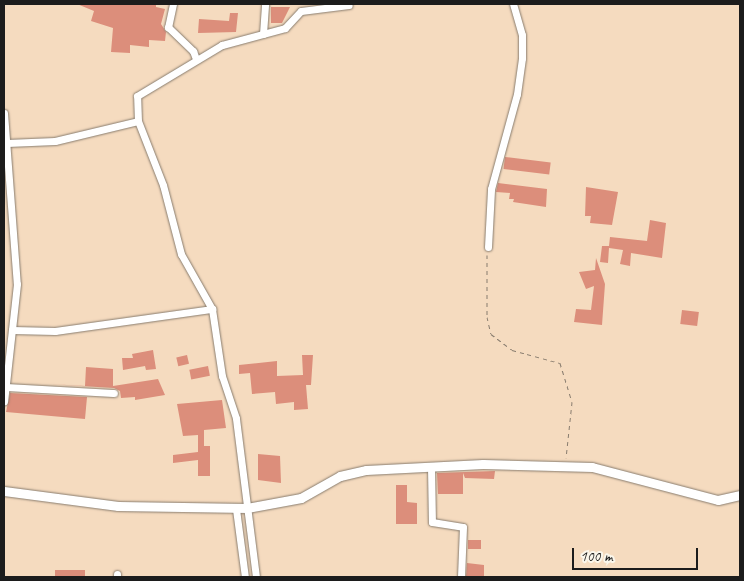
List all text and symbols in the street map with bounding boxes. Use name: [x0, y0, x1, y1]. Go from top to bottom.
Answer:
scale bar: [574, 538, 700, 570]
text: 100 m: [580, 547, 612, 566]

